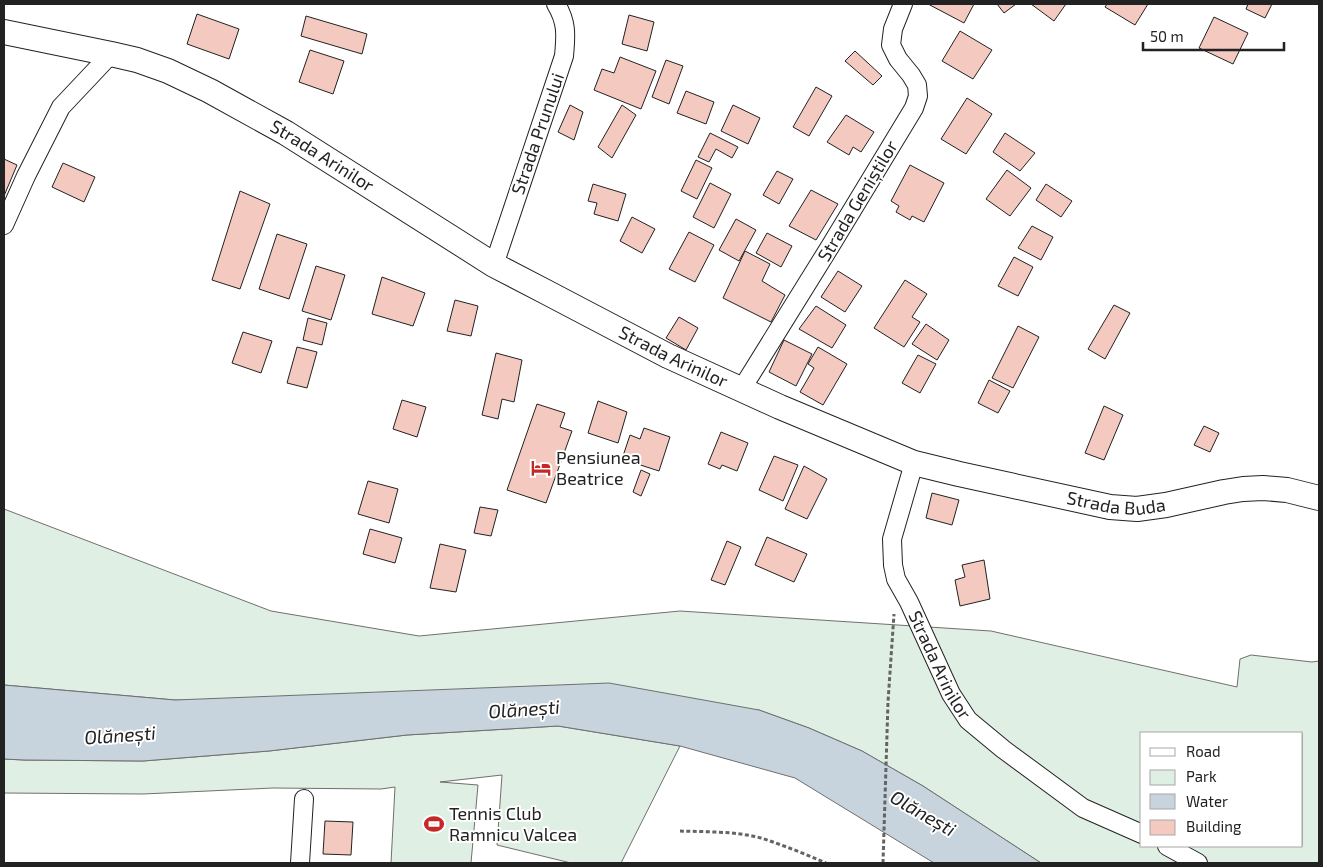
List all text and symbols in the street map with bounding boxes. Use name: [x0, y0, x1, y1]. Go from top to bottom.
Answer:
scale bar: [1143, 20, 1284, 52]
text: 50 m: [1150, 27, 1184, 45]
street label: Strada Prunului: [506, 70, 568, 197]
street label: Strada Arinilor: [267, 115, 379, 196]
street label: Strada Geniștilor: [812, 136, 903, 266]
street label: Strada Arinilor: [615, 320, 732, 392]
place label: Pensiunea Beatrice: [556, 446, 641, 489]
hotel icon: Pensiunea Beatrice: [530, 457, 552, 479]
street label: Strada Buda: [1065, 486, 1167, 519]
street label: Strada Arinilor: [904, 607, 976, 723]
water label: Olănești: [487, 695, 561, 724]
water label: Olănești: [83, 721, 157, 750]
legend: [1140, 732, 1303, 847]
text: Road: [1186, 742, 1221, 760]
text: Park: [1186, 767, 1217, 785]
water label: Olănești: [885, 785, 960, 842]
text: Water: [1186, 792, 1228, 810]
place label: Tennis Club Ramnicu Valcea: [449, 802, 577, 845]
sports icon: Tennis Club Ramnicu Valcea: [423, 813, 445, 835]
text: Building: [1186, 817, 1242, 835]

